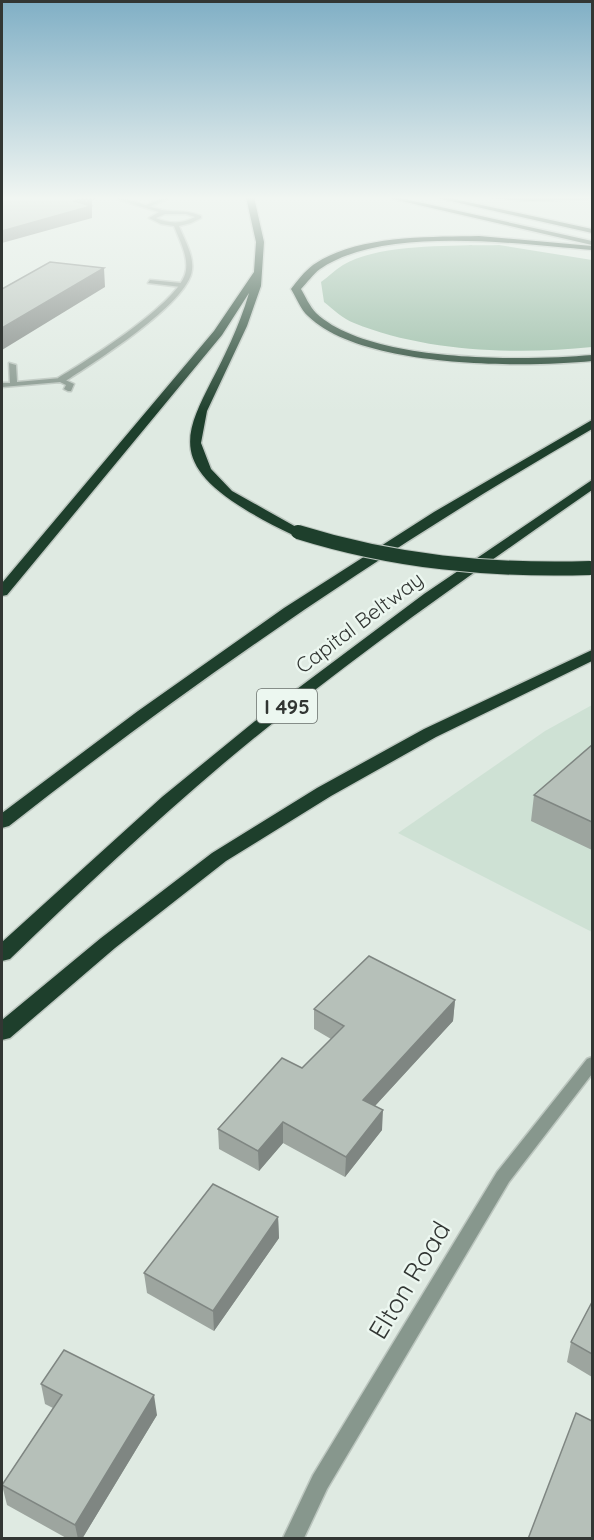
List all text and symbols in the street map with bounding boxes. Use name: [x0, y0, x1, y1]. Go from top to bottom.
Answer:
street label: Capital Beltway: [290, 566, 428, 678]
road number: I 495: [257, 689, 317, 723]
street label: Elton Road: [361, 1215, 457, 1345]

